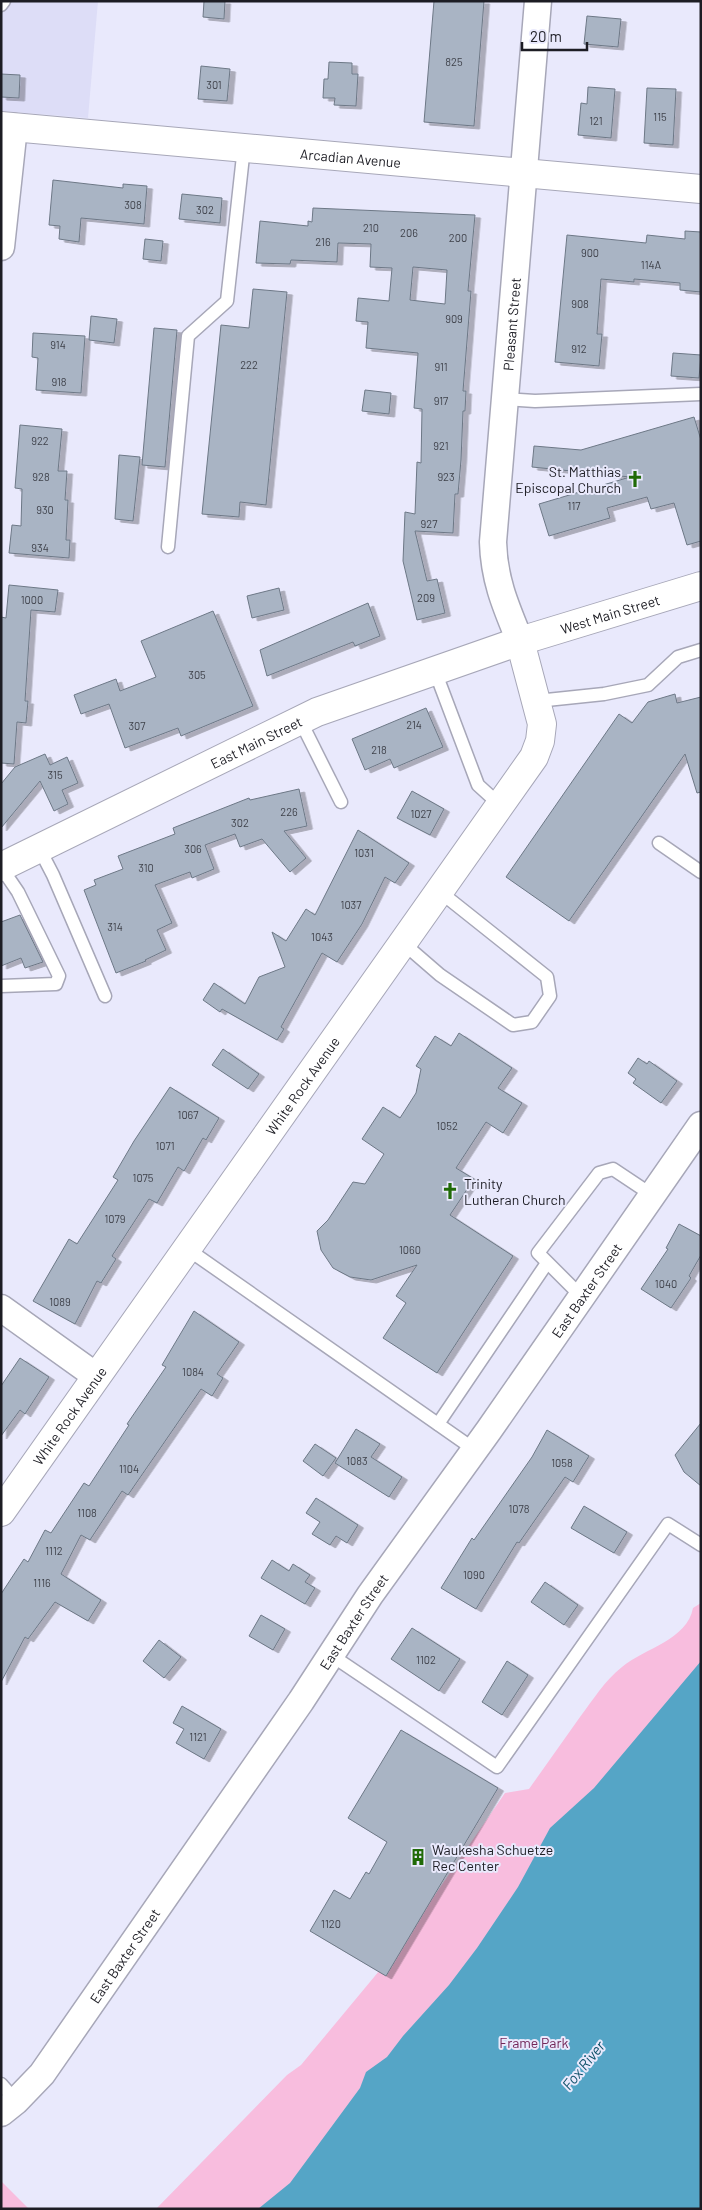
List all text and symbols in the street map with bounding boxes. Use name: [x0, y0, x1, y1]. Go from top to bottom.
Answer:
scale bar: [522, 20, 587, 52]
text: 20 m: [530, 27, 562, 45]
house number: 825: [445, 55, 463, 68]
house number: 301: [206, 78, 222, 91]
house number: 115: [653, 110, 667, 123]
house number: 121: [589, 114, 603, 127]
street label: Arcadian Avenue: [299, 144, 402, 170]
house number: 308: [124, 198, 142, 211]
house number: 302: [196, 203, 214, 216]
house number: 210: [363, 221, 379, 234]
house number: 206: [400, 226, 418, 239]
house number: 200: [449, 231, 467, 244]
house number: 216: [315, 235, 331, 248]
house number: 900: [581, 246, 599, 259]
house number: 114A: [641, 258, 662, 271]
street label: Pleasant Street: [499, 277, 523, 371]
house number: 908: [571, 297, 589, 310]
house number: 909: [445, 312, 463, 325]
house number: 914: [50, 338, 66, 351]
house number: 912: [571, 342, 587, 355]
house number: 222: [240, 358, 258, 371]
house number: 911: [434, 360, 448, 373]
house number: 918: [51, 375, 67, 388]
house number: 917: [434, 394, 448, 407]
house number: 922: [31, 434, 49, 447]
house number: 921: [433, 439, 449, 452]
place label: St. Matthias Episcopal Church: [515, 463, 621, 496]
church icon: St. Matthias Episcopal Church: [625, 469, 645, 489]
house number: 928: [32, 470, 50, 483]
house number: 923: [437, 470, 455, 483]
house number: 117: [568, 499, 580, 512]
house number: 930: [36, 503, 54, 516]
house number: 927: [421, 517, 437, 530]
house number: 934: [31, 541, 49, 554]
house number: 209: [417, 591, 435, 604]
street label: West Main Street: [558, 591, 662, 637]
house number: 1000: [21, 593, 43, 606]
house number: 305: [188, 668, 206, 681]
street label: East Main Street: [207, 712, 304, 772]
house number: 214: [406, 718, 422, 731]
house number: 307: [128, 719, 146, 732]
house number: 218: [371, 743, 387, 756]
house number: 315: [47, 768, 63, 781]
house number: 226: [280, 805, 298, 818]
house number: 1027: [410, 807, 432, 820]
house number: 302: [231, 816, 249, 829]
house number: 306: [184, 842, 202, 855]
house number: 1031: [354, 846, 374, 859]
house number: 310: [138, 861, 154, 874]
house number: 1037: [341, 898, 361, 911]
house number: 314: [107, 920, 123, 933]
house number: 1043: [311, 930, 333, 943]
street label: White Rock Avenue: [262, 1033, 343, 1138]
house number: 1067: [178, 1108, 198, 1121]
house number: 1052: [436, 1119, 458, 1132]
house number: 1071: [155, 1139, 175, 1152]
house number: 1075: [133, 1171, 154, 1184]
place label: Trinity Lutheran Church: [464, 1175, 565, 1208]
church icon: Trinity Lutheran Church: [440, 1181, 460, 1201]
house number: 1079: [105, 1212, 126, 1225]
street label: East Baxter Street: [547, 1240, 625, 1341]
house number: 1060: [399, 1243, 421, 1256]
house number: 1040: [655, 1277, 677, 1290]
house number: 1089: [49, 1295, 71, 1308]
street label: White Rock Avenue: [29, 1363, 110, 1468]
house number: 1084: [182, 1365, 204, 1378]
house number: 1083: [346, 1454, 368, 1467]
house number: 1058: [551, 1456, 573, 1469]
house number: 1104: [119, 1462, 139, 1475]
house number: 1078: [509, 1502, 530, 1515]
house number: 1108: [77, 1506, 97, 1519]
house number: 1112: [45, 1544, 63, 1557]
house number: 1090: [463, 1568, 485, 1581]
street label: East Baxter Street: [315, 1570, 391, 1673]
house number: 1116: [33, 1576, 51, 1589]
house number: 1102: [416, 1653, 436, 1666]
house number: 1121: [189, 1730, 207, 1743]
place label: Waukesha Schuetze Rec Center: [432, 1841, 553, 1874]
building icon: Waukesha Schuetze Rec Center: [408, 1847, 428, 1867]
street label: East Baxter Street: [86, 1905, 163, 2006]
house number: 1120: [321, 1917, 341, 1930]
park label: Frame Park: [499, 2034, 569, 2051]
water label: Fox River: [558, 2036, 609, 2093]

